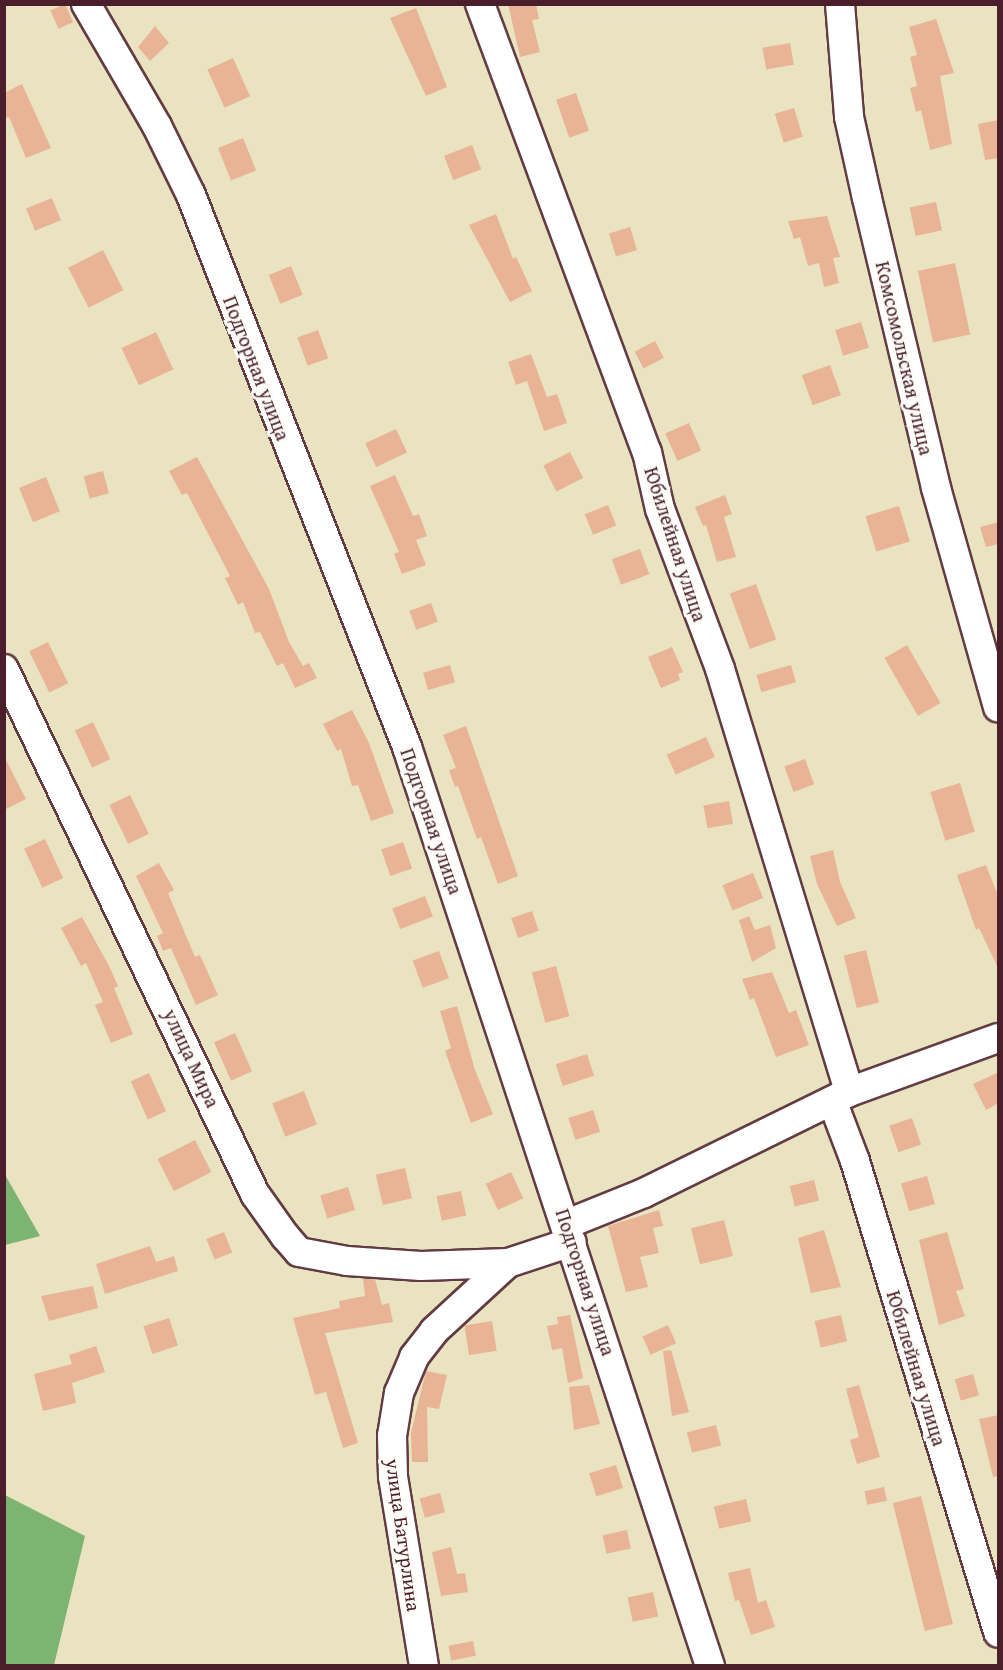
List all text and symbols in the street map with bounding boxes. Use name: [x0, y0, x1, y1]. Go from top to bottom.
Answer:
street label: Комсомольская улица: [871, 259, 939, 457]
street label: Подгорная улица: [218, 292, 296, 444]
street label: Юбилейная улица: [640, 464, 712, 624]
street label: Подгорная улица: [396, 745, 468, 897]
street label: улица Мира: [159, 1005, 225, 1111]
street label: Подгорная улица: [551, 1206, 621, 1358]
street label: Юбилейная улица: [882, 1287, 952, 1449]
street label: улица Батурлина: [381, 1457, 427, 1613]

